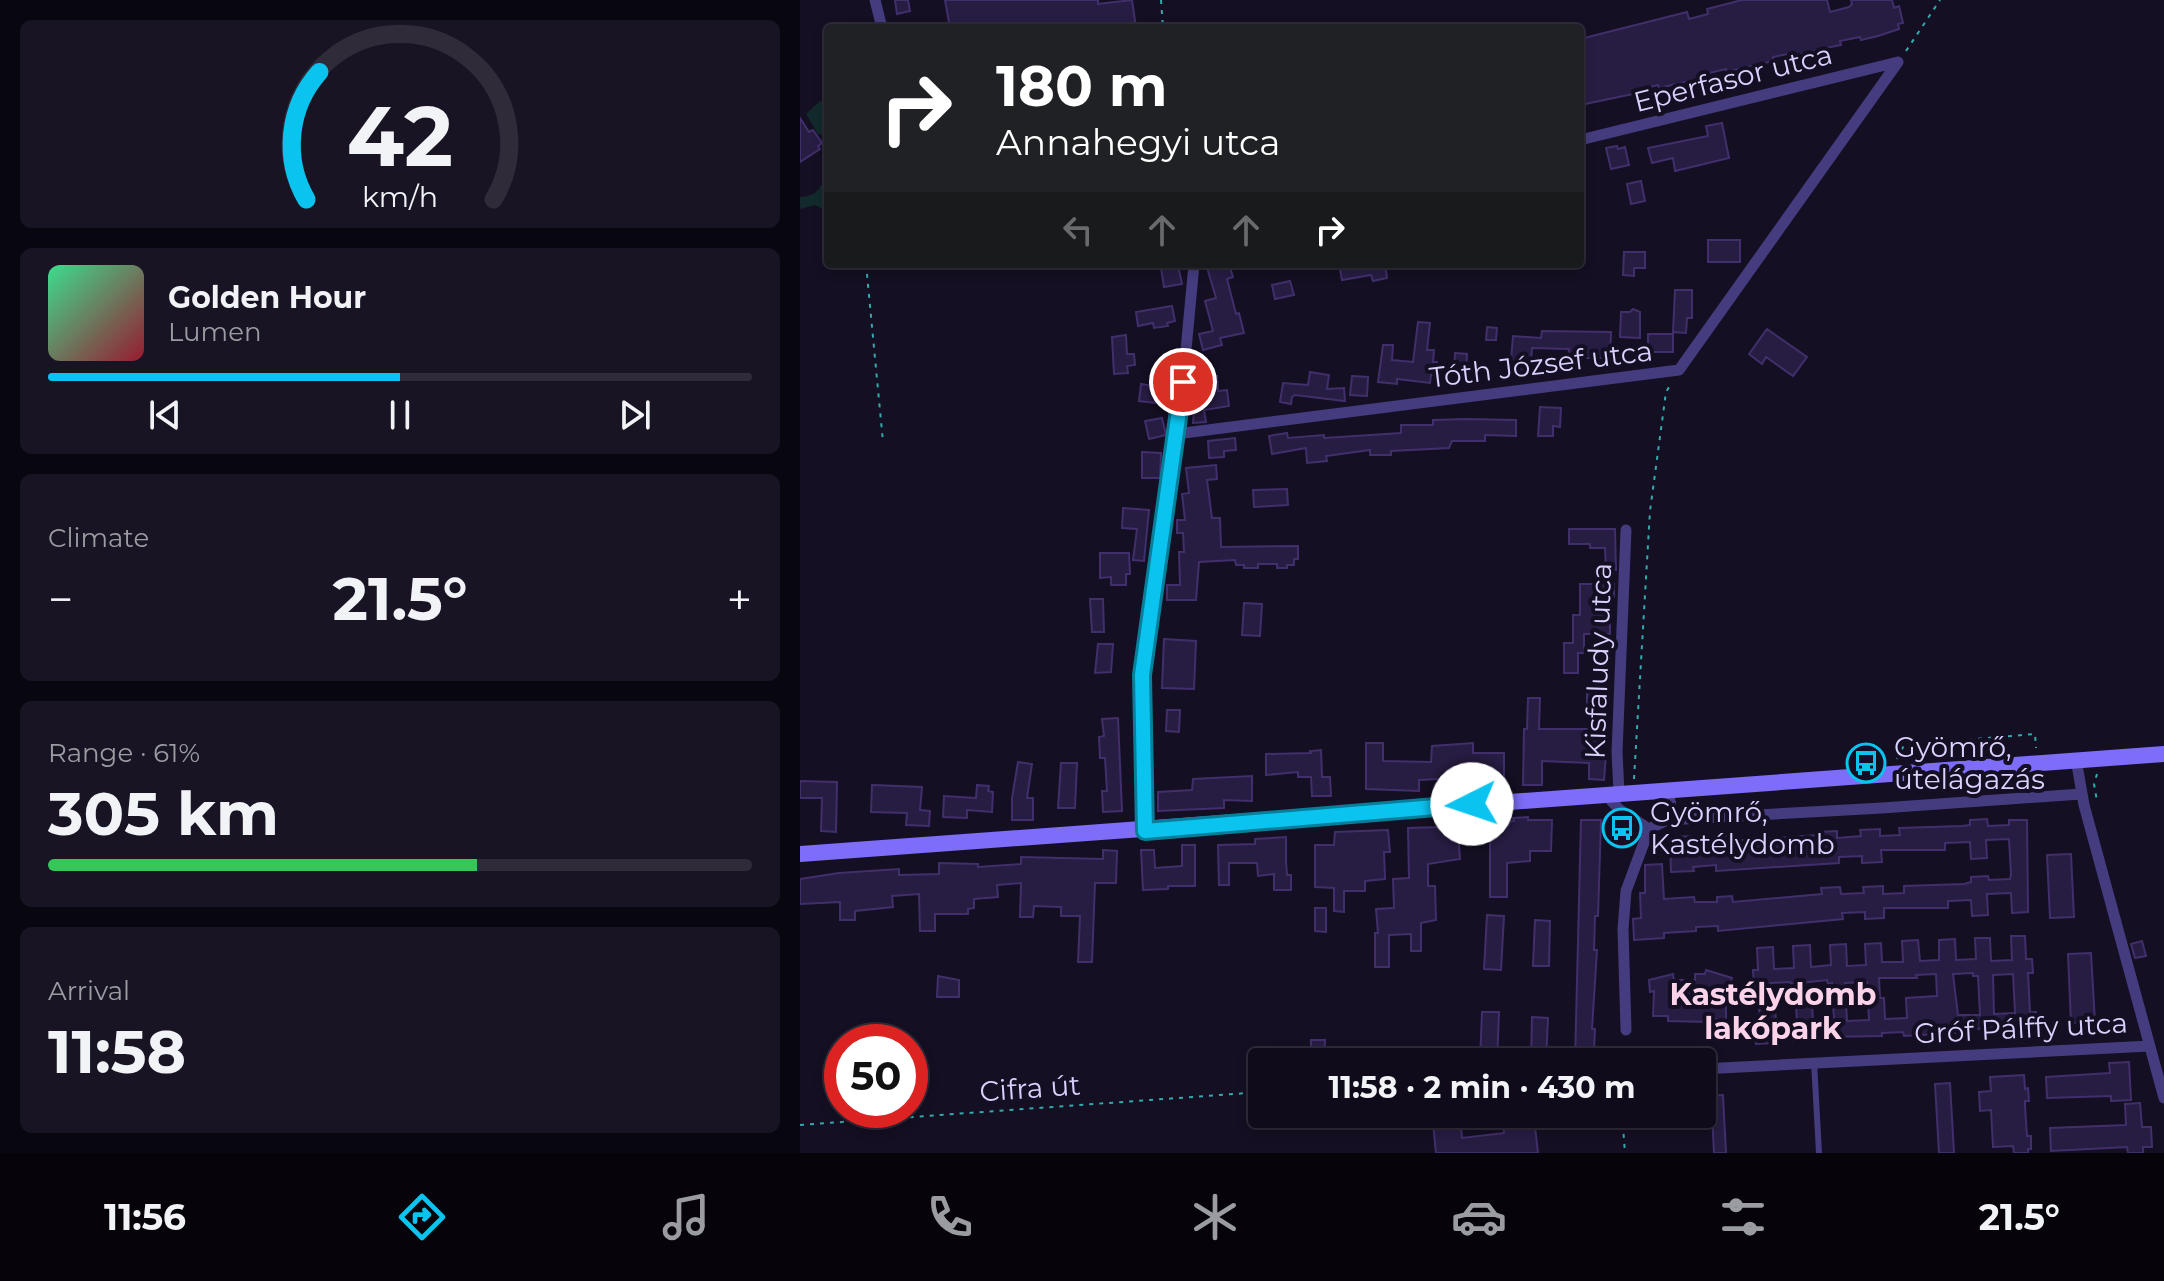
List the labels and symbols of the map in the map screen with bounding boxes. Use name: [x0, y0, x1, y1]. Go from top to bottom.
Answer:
street label: Eperfasor utca: [1630, 37, 1836, 119]
street label: Tóth József utca: [1427, 333, 1655, 395]
pin: [1149, 348, 1217, 416]
street label: Kisfaludy utca: [1578, 562, 1618, 760]
place label: Gyömrő, útelágazás: [1894, 730, 2045, 796]
bus stop icon: Gyömrő, útelágazás: [1845, 742, 1887, 784]
position arrow: [1430, 762, 1514, 846]
place label: Gyömrő, Kastélydomb: [1650, 795, 1835, 861]
bus stop icon: Gyömrő, Kastélydomb: [1601, 807, 1643, 849]
district label: Kastélydomb lakópark: [1670, 976, 1876, 1047]
street label: Gróf Pálffy utca: [1913, 1005, 2129, 1051]
speed limit sign: 50: [824, 1024, 928, 1128]
street label: Cifra út: [978, 1068, 1082, 1108]

